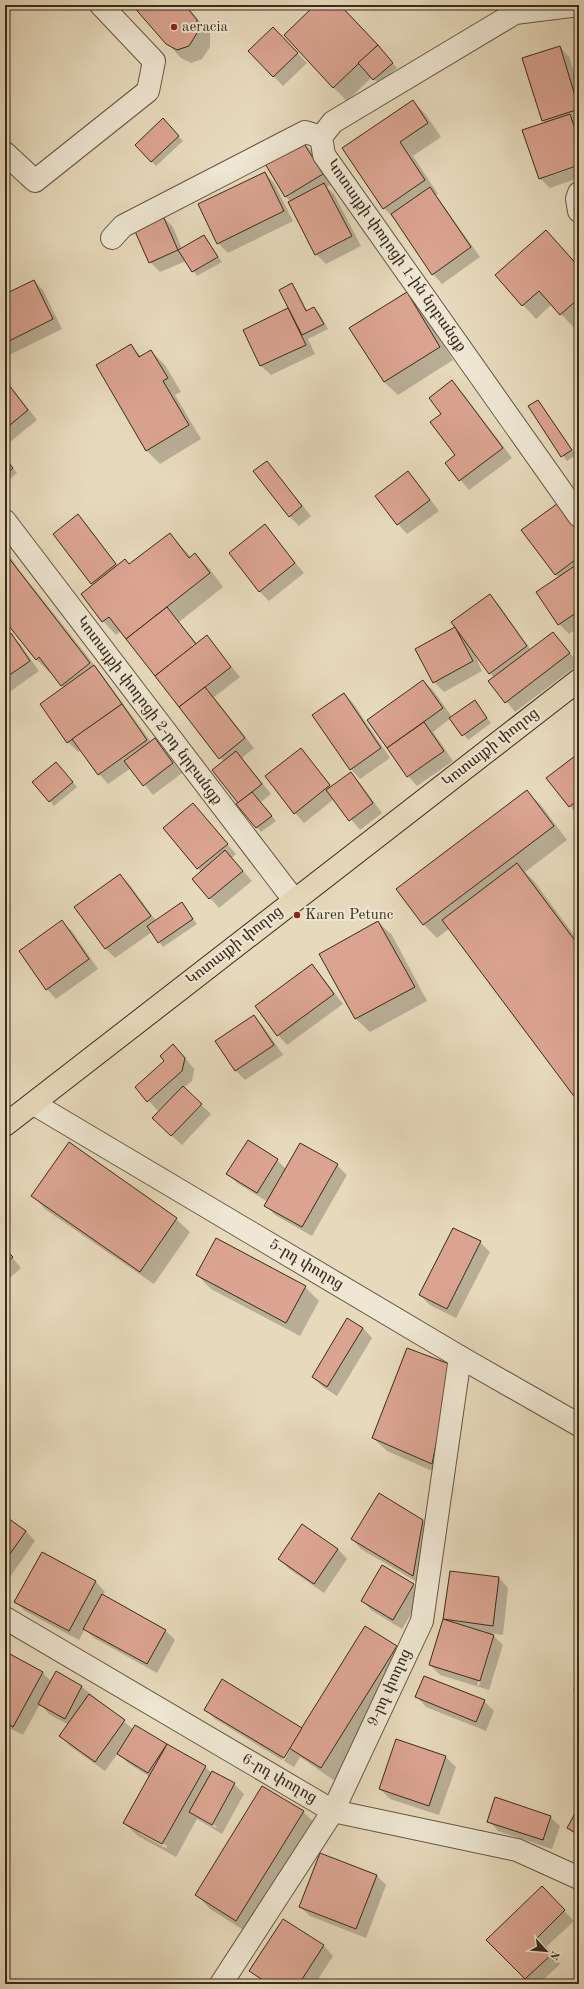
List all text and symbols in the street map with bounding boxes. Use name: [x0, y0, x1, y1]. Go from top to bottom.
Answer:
place label: aeracia: [182, 20, 228, 35]
marker: aeracia: [169, 22, 179, 32]
street label: Կոտայքի փողոցի 1-ին նրբանցք: [324, 157, 469, 355]
street label: Կոտայքի փողոցի 2-րդ նրբանցք: [73, 614, 225, 808]
street label: Կոտայքի փողոց: [439, 705, 542, 790]
street label: Կոտայքի փողոց: [183, 903, 286, 988]
place label: Karen Petunc: [305, 908, 394, 923]
marker: Karen Petunc: [292, 910, 302, 920]
street label: 5-րդ փողոց: [266, 1236, 346, 1293]
street label: 9-րդ փողոց: [365, 1647, 414, 1729]
street label: 6-րդ փողոց: [239, 1751, 319, 1806]
north arrow: [526, 1931, 566, 1971]
text: N: [546, 1949, 560, 1962]

